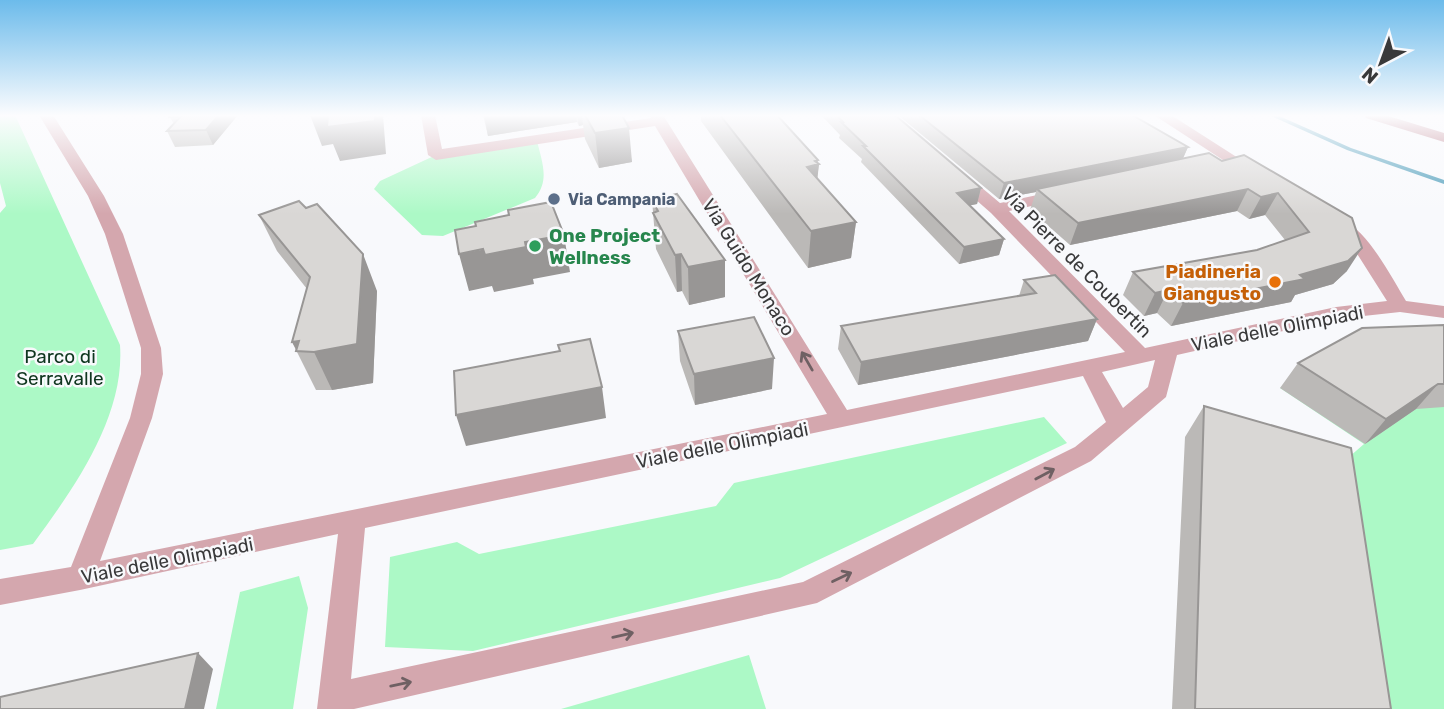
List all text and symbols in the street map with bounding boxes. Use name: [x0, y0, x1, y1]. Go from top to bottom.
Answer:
north arrow: [1346, 28, 1416, 98]
text: N: [1357, 62, 1383, 89]
street label: Via Pierre de Coubertin: [997, 182, 1157, 342]
place label: Via Campania: [568, 190, 676, 209]
marker: Via Campania: [546, 191, 562, 207]
street label: Via Guido Monaco: [697, 194, 800, 340]
place label: One Project Wellness: [549, 224, 660, 269]
marker: One Project Wellness: [527, 238, 543, 254]
place label: Piadineria Giangusto: [1163, 260, 1261, 305]
marker: Piadineria Giangusto: [1267, 274, 1283, 290]
street label: Viale delle Olimpiadi: [1189, 300, 1365, 356]
park label: Parco di Serravalle: [16, 345, 104, 390]
one-way arrow: [800, 352, 814, 372]
street label: Viale delle Olimpiadi: [634, 417, 810, 473]
one-way arrow: [1034, 466, 1055, 480]
street label: Viale delle Olimpiadi: [79, 532, 255, 588]
one-way arrow: [831, 569, 852, 583]
one-way arrow: [611, 628, 634, 642]
one-way arrow: [389, 676, 412, 690]

